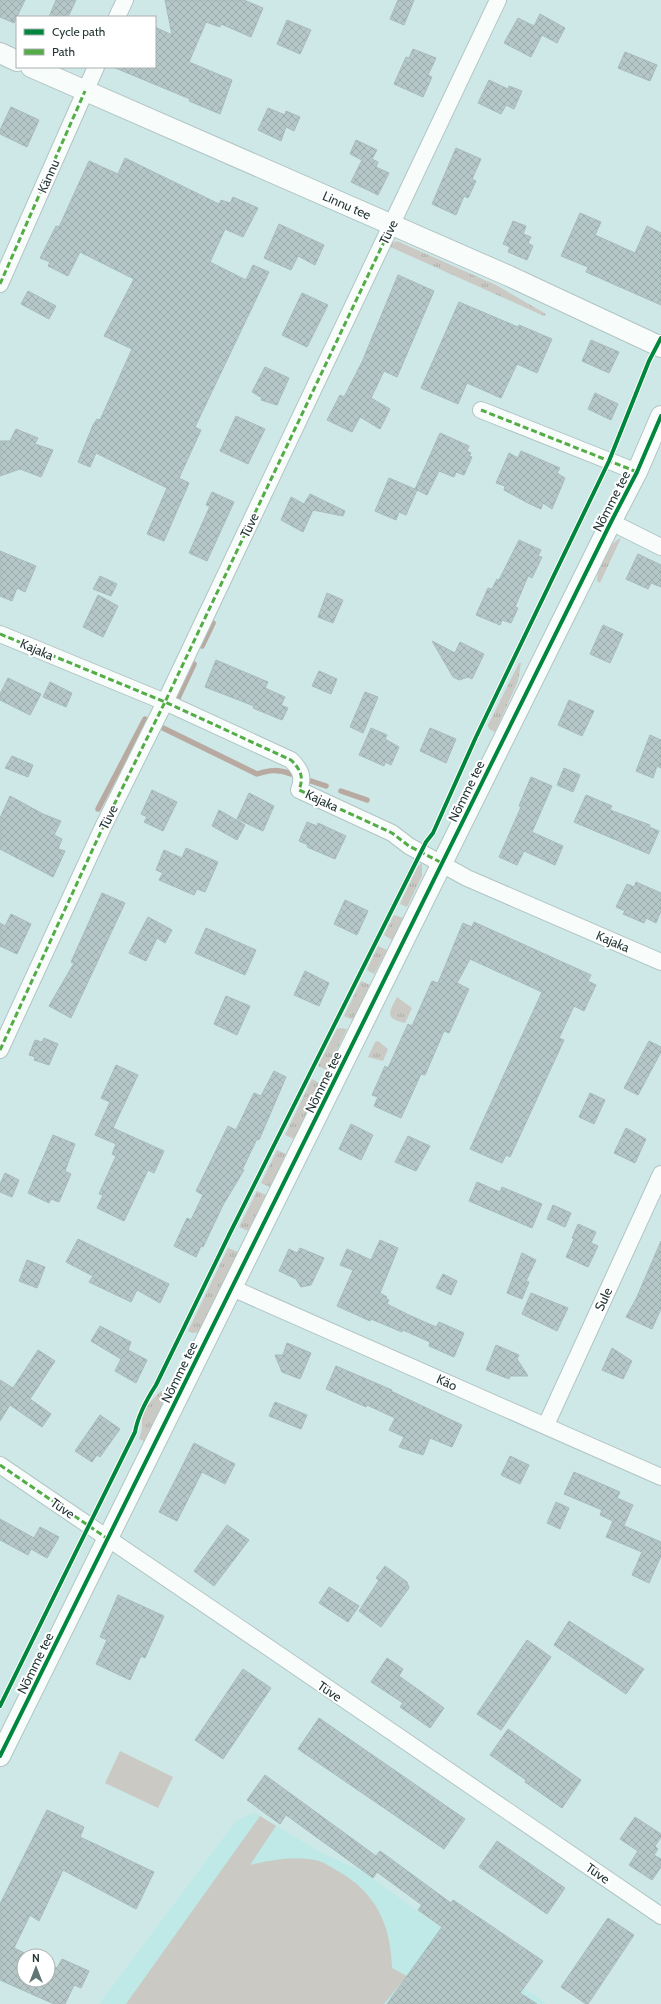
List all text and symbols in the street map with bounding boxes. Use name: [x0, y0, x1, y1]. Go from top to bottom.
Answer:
legend: [16, 16, 156, 68]
text: Cycle path: [52, 24, 105, 39]
text: Path: [52, 44, 75, 59]
street label: Kännu: [34, 157, 62, 195]
street label: Linnu tee: [320, 187, 374, 223]
street label: Tüve: [375, 217, 401, 247]
street label: Nõmme tee: [589, 468, 633, 534]
street label: Tüve: [236, 510, 262, 540]
street label: Kajaka: [18, 635, 57, 664]
street label: Nõmme tee: [444, 757, 488, 824]
street label: Kajaka: [303, 785, 342, 816]
street label: Tüve: [95, 802, 121, 832]
street label: Kajaka: [594, 927, 633, 956]
street label: Nõmme tee: [301, 1048, 345, 1115]
street label: Sule: [591, 1284, 615, 1313]
street label: Nõmme tee: [157, 1338, 201, 1405]
street label: Käo: [434, 1370, 460, 1394]
street label: Tüve: [48, 1494, 78, 1522]
street label: Nõmme tee: [13, 1629, 57, 1696]
street label: Tüve: [315, 1677, 345, 1705]
street label: Tüve: [583, 1859, 613, 1887]
north arrow: [16, 1948, 56, 1988]
text: N: [32, 1951, 40, 1965]

